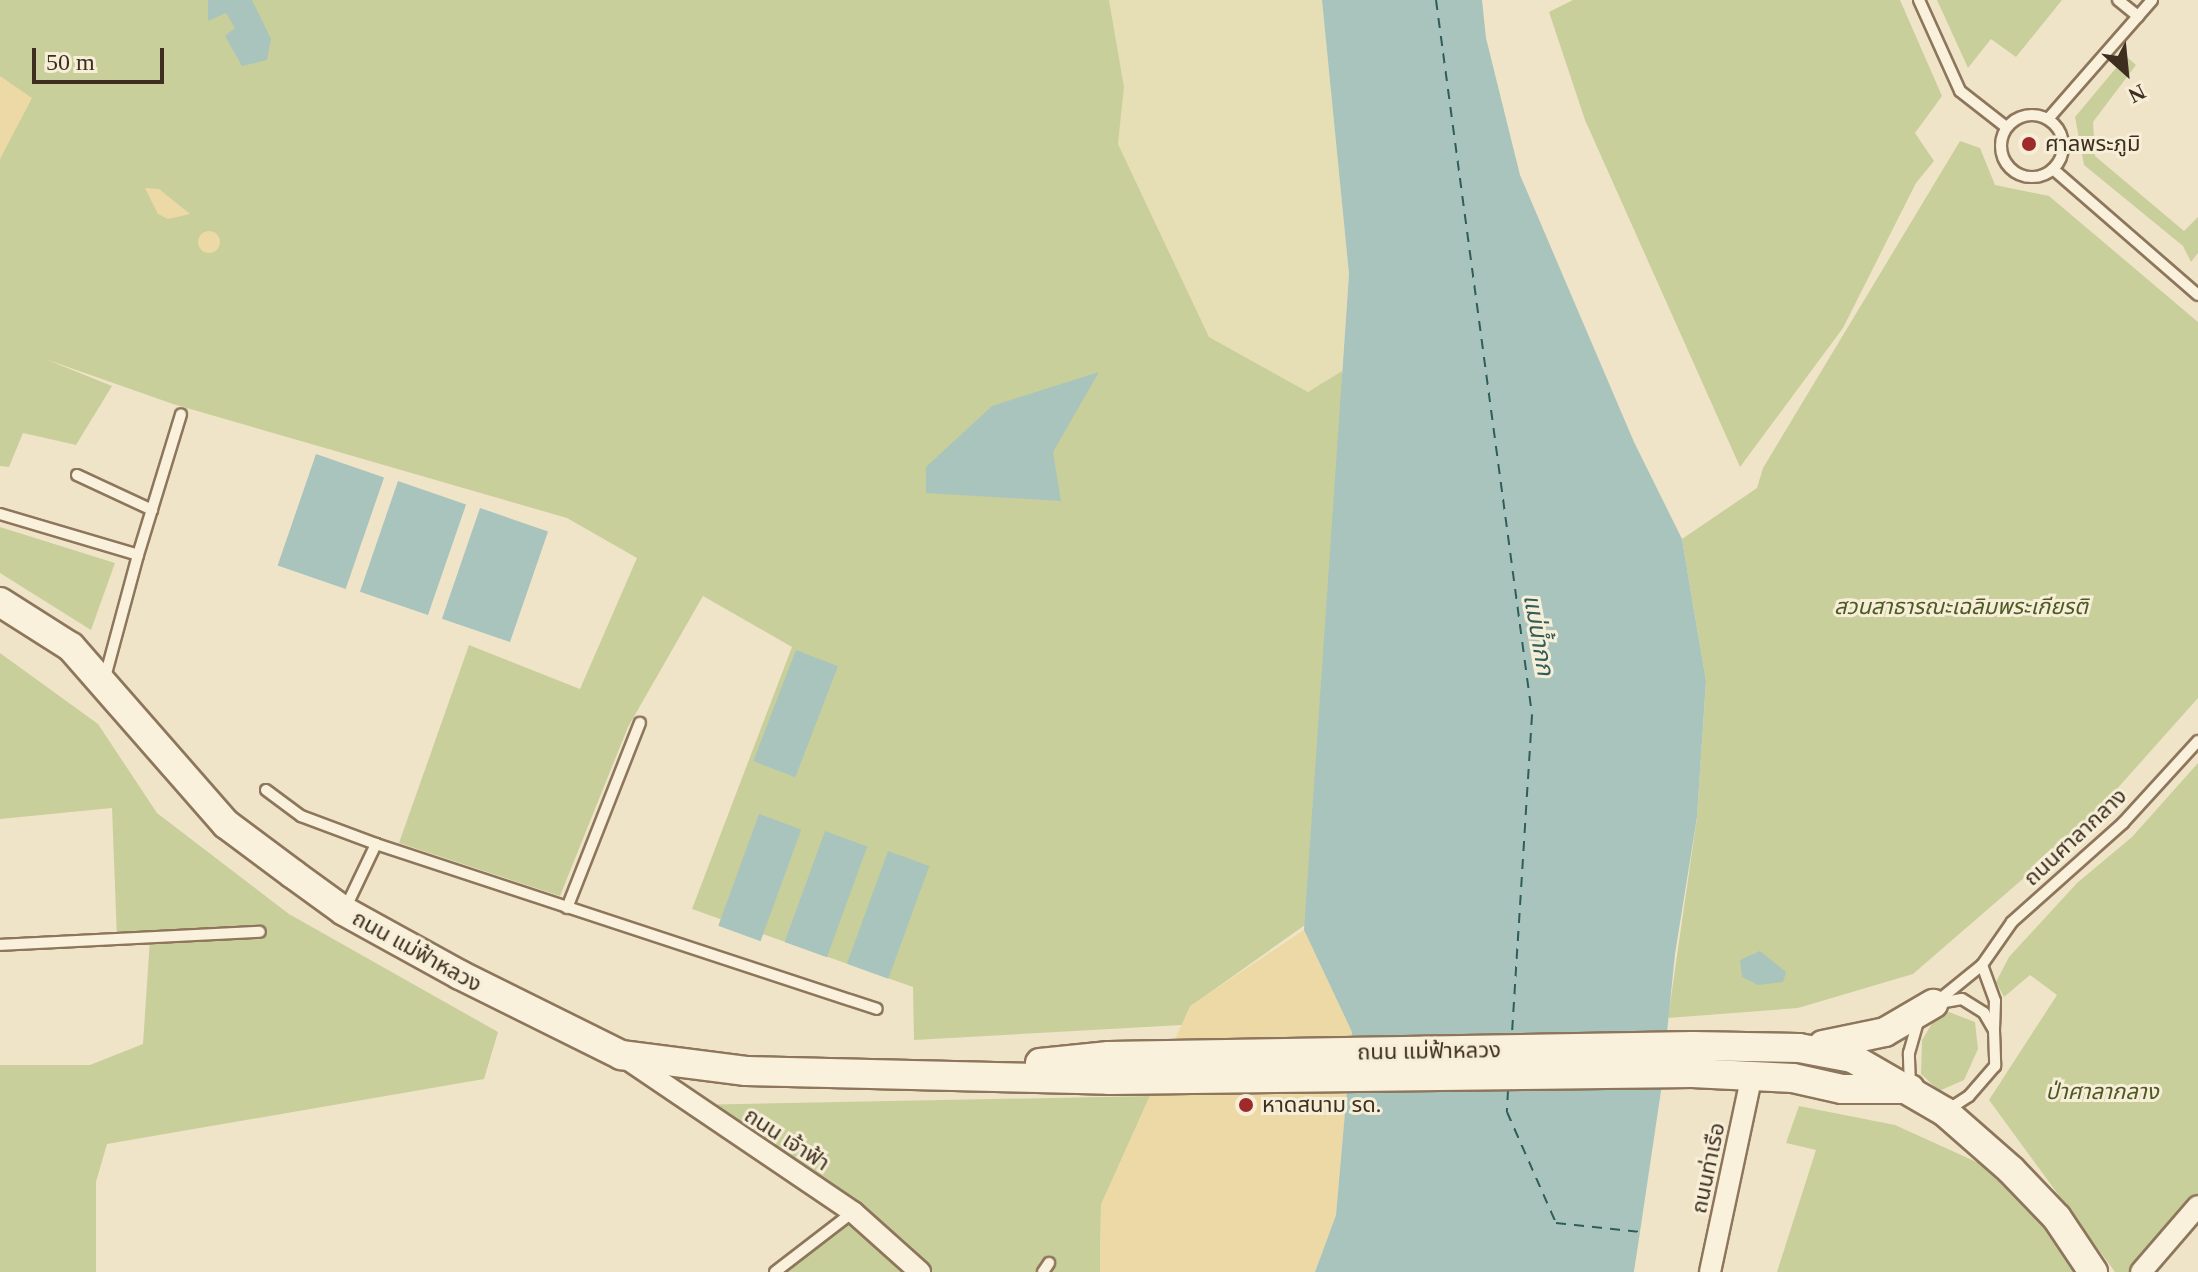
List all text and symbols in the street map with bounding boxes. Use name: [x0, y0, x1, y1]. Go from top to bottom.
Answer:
scale bar: [36, 32, 168, 82]
north arrow: [2086, 32, 2166, 112]
text: 50 m: [46, 49, 95, 75]
text: N: [2124, 79, 2150, 109]
place label: ศาลพระภูมิ: [2045, 131, 2141, 157]
marker: ศาลพระภูมิ: [2020, 135, 2038, 153]
water label: แม่น้ำกก: [1517, 592, 1559, 678]
park label: สวนสาธารณะเฉลิมพระเกียรติ: [1834, 594, 2088, 620]
street label: ถนนศาลากลาง: [2018, 783, 2132, 891]
street label: ถนน แม่ฟ้าหลวง: [348, 905, 486, 997]
street label: ถนน แม่ฟ้าหลวง: [1357, 1037, 1501, 1065]
park label: ป่าศาลากลาง: [2046, 1079, 2158, 1105]
place label: หาดสนาม รด.: [1262, 1092, 1381, 1118]
marker: หาดสนาม รด.: [1237, 1096, 1255, 1114]
street label: ถนน เจ้าฟ้า: [739, 1102, 835, 1176]
street label: ถนนท่าเรือ: [1686, 1120, 1730, 1216]

